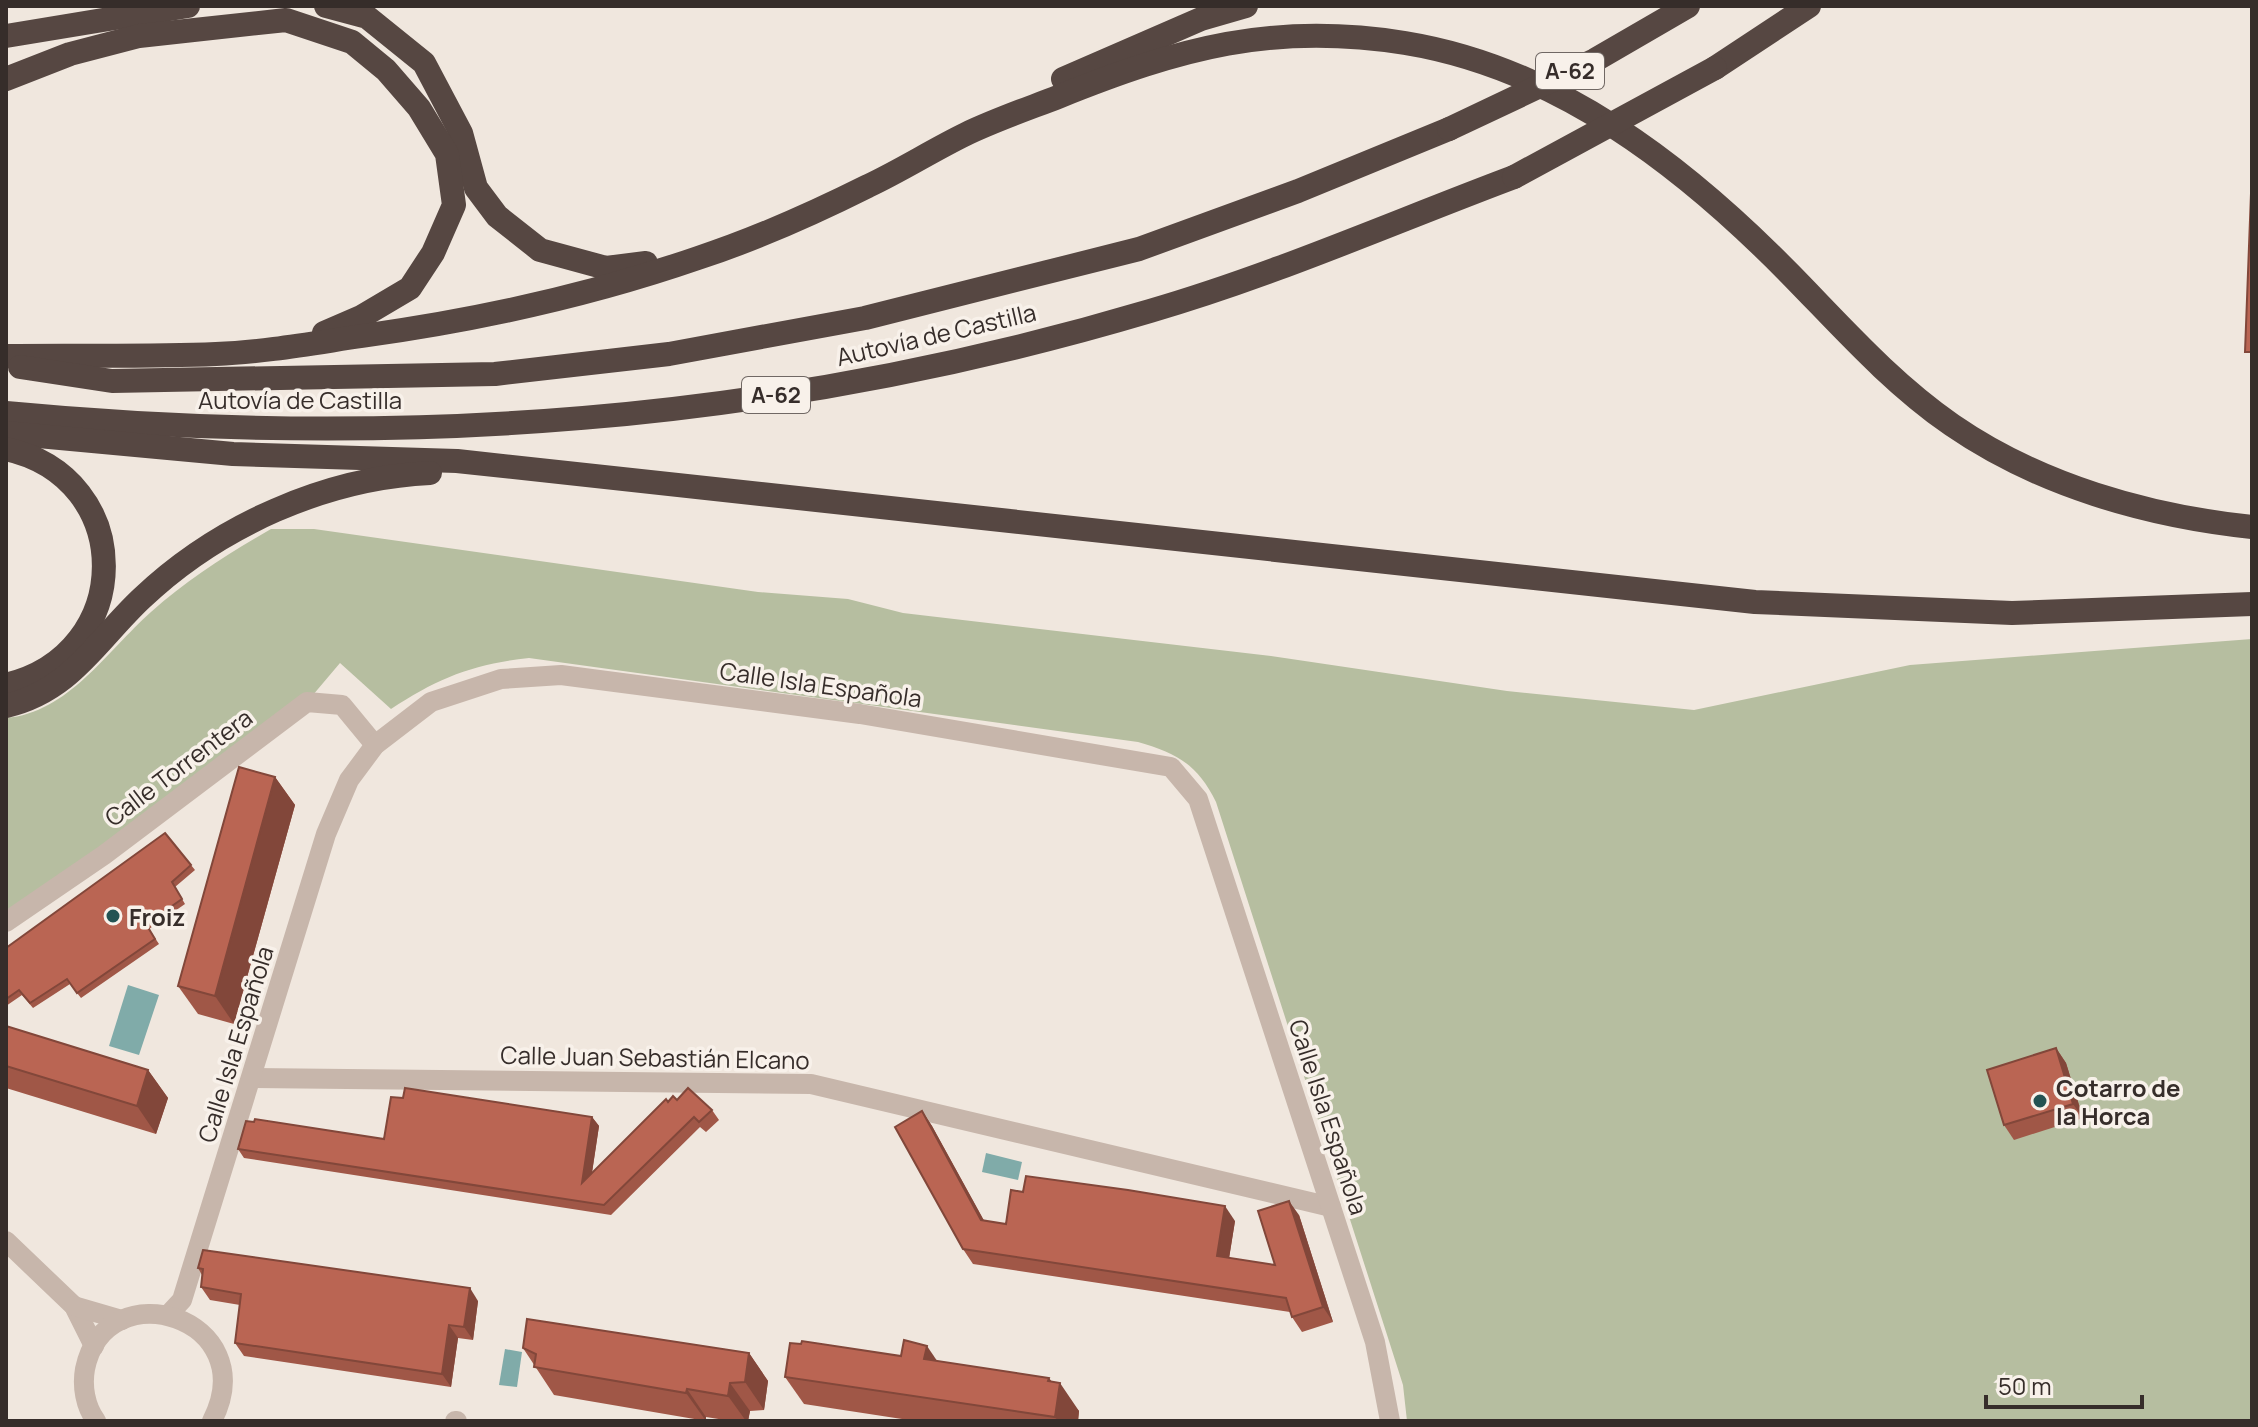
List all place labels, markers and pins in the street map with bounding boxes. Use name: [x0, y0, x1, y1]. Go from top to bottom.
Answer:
place label: Froiz: [129, 900, 185, 933]
marker: Froiz: [104, 907, 122, 925]
place label: Cotarro de la Horca: [2056, 1071, 2181, 1132]
marker: Cotarro de la Horca: [2031, 1092, 2049, 1110]

